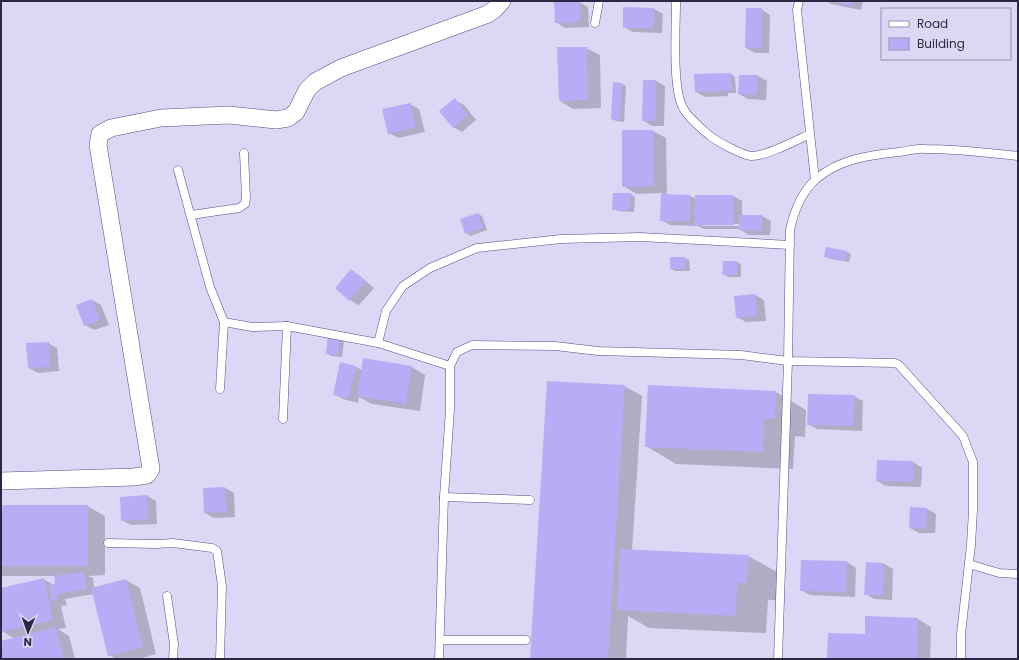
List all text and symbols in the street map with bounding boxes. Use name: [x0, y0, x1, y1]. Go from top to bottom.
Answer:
legend: [881, 8, 1011, 60]
text: Road: [917, 15, 948, 32]
text: Building: [917, 35, 965, 52]
north arrow: [8, 612, 48, 652]
text: N: [23, 634, 32, 650]

